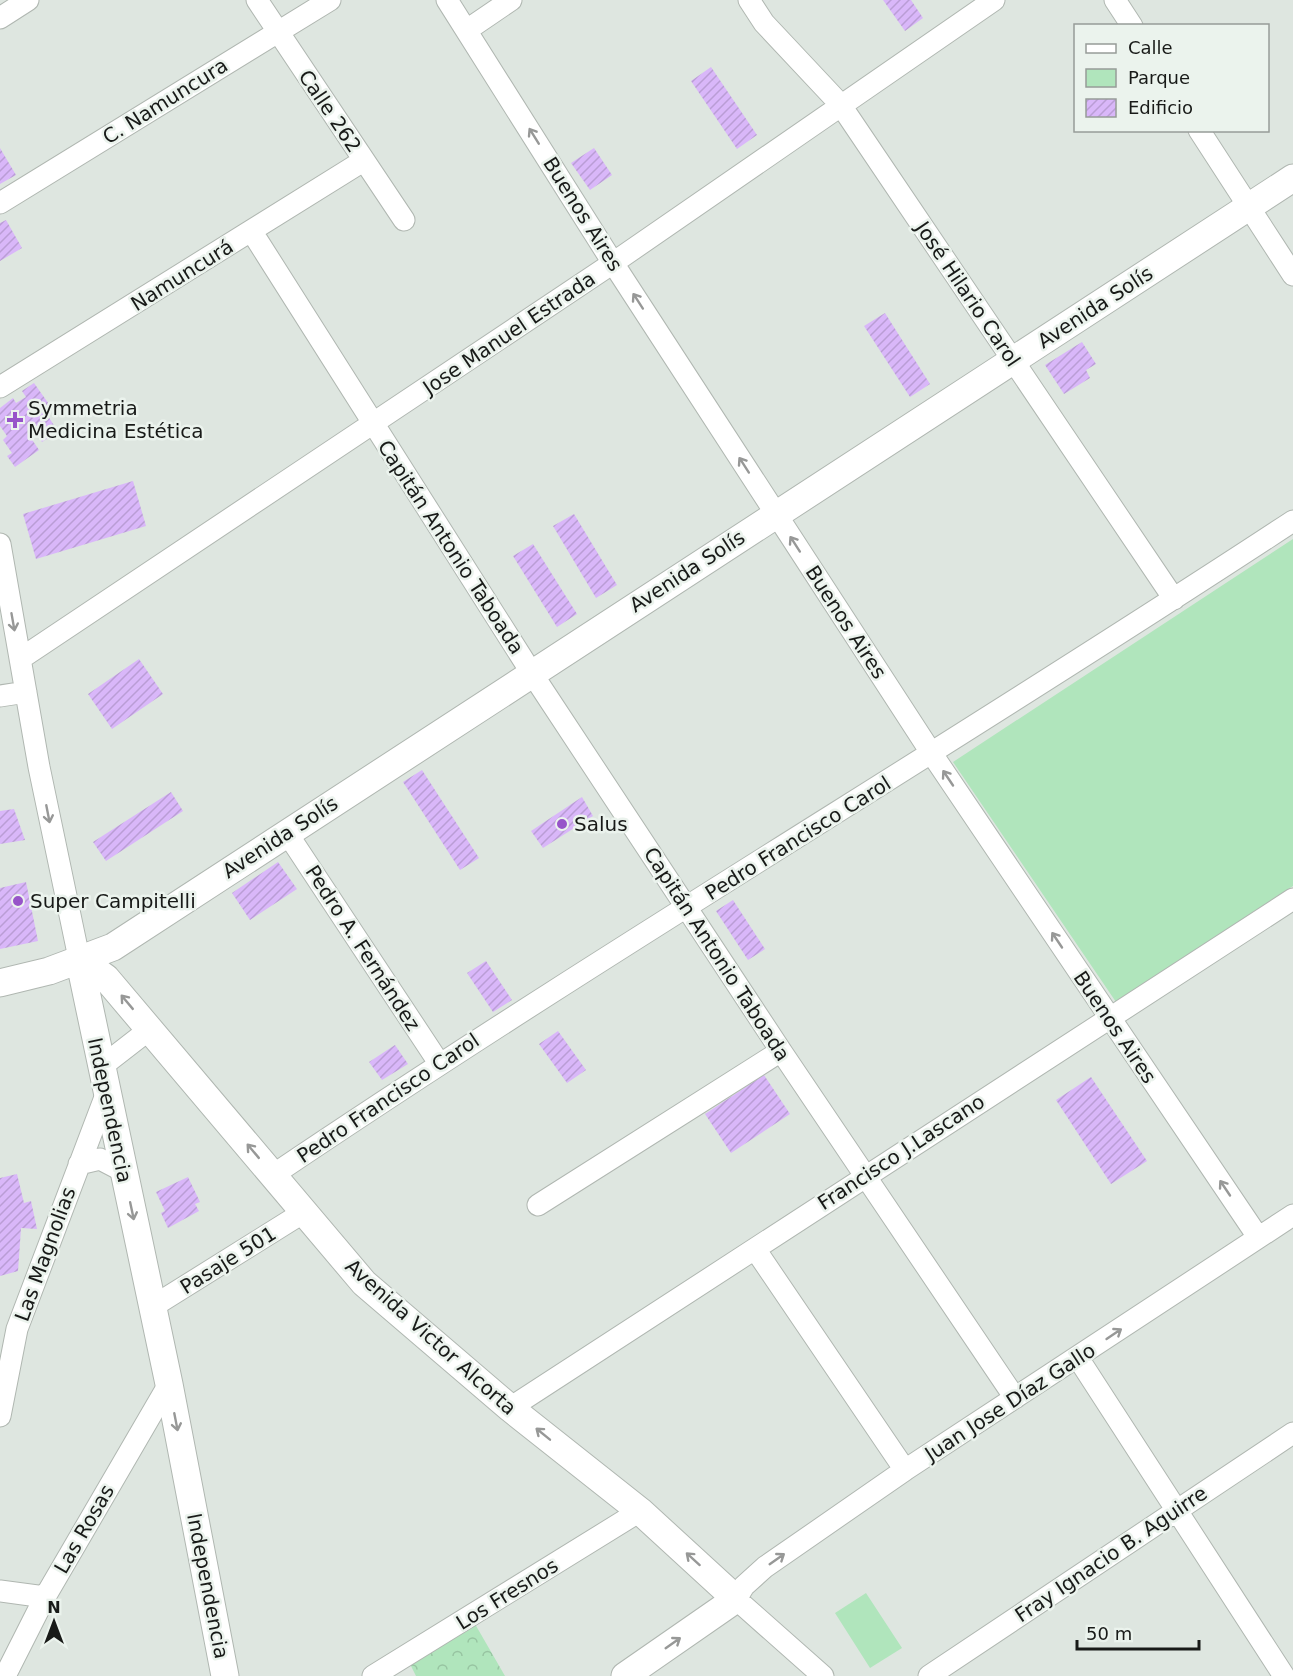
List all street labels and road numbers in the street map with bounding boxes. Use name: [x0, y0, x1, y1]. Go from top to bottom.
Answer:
street label: C. Namuncura: [98, 53, 232, 149]
street label: Calle 262: [294, 65, 366, 157]
street label: Buenos Aires: [538, 152, 628, 276]
street label: José Hilario Carol: [909, 215, 1025, 371]
street label: Namuncurá: [126, 234, 238, 316]
street label: Avenida Solís: [1033, 261, 1157, 353]
street label: Jose Manuel Estrada: [417, 266, 600, 401]
street label: Capitán Antonio Taboada: [373, 436, 529, 658]
street label: Avenida Solís: [625, 525, 749, 617]
street label: Buenos Aires: [800, 561, 892, 683]
street label: Pedro Francisco Carol: [701, 771, 895, 905]
street label: Avenida Solís: [218, 791, 342, 883]
street label: Capitán Antonio Taboada: [639, 843, 795, 1065]
street label: Pedro A. Fernández: [301, 861, 425, 1035]
street label: Buenos Aires: [1069, 966, 1161, 1088]
street label: Pedro Francisco Carol: [292, 1028, 484, 1168]
street label: Independencia: [83, 1035, 137, 1185]
street label: Francisco J.Lascano: [813, 1089, 989, 1215]
street label: Las Magnolias: [10, 1184, 80, 1324]
street label: Pasaje 501: [176, 1221, 280, 1299]
street label: Avenida Victor Alcorta: [341, 1254, 521, 1420]
street label: Juan Jose Díaz Gallo: [919, 1338, 1100, 1467]
street label: Las Rosas: [49, 1480, 119, 1578]
street label: Fray Ignacio B. Aguirre: [1010, 1481, 1212, 1627]
street label: Independencia: [182, 1511, 234, 1661]
street label: Los Fresnos: [452, 1553, 562, 1635]

